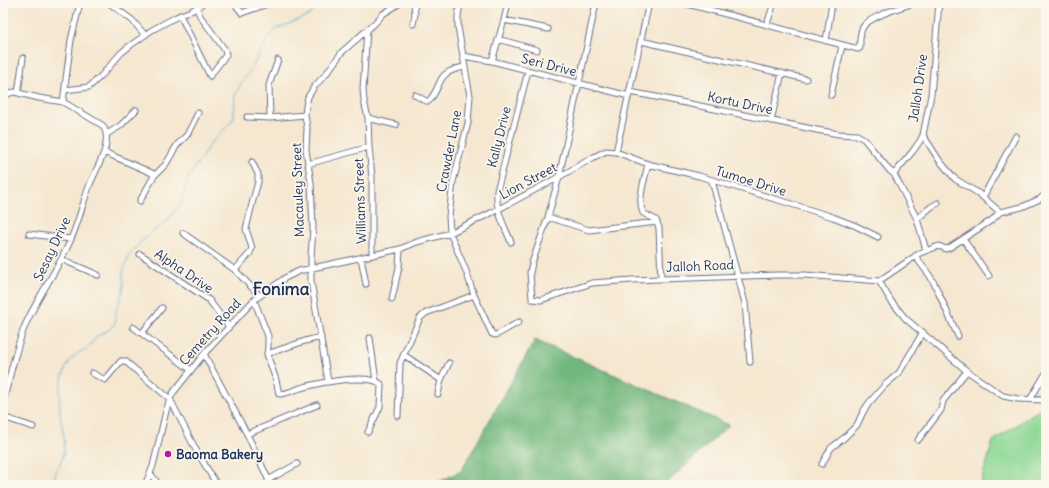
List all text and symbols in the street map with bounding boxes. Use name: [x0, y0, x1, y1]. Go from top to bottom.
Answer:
street label: Seri Drive: [520, 50, 578, 80]
street label: Jalloh Drive: [905, 53, 931, 123]
street label: Kortu Drive: [706, 88, 774, 118]
street label: Kally Drive: [483, 105, 515, 169]
street label: Crawder Lane: [433, 109, 465, 193]
street label: Macauley Street: [288, 142, 308, 237]
street label: Williams Street: [350, 157, 370, 244]
street label: Lion Street: [496, 159, 560, 203]
street label: Tumoe Drive: [714, 162, 788, 200]
street label: Sesay Drive: [30, 214, 74, 284]
street label: Alpha Drive: [151, 245, 217, 297]
street label: Jalloh Road: [666, 256, 735, 276]
district label: Fonima: [253, 278, 310, 300]
street label: Cemetry Road: [175, 295, 245, 369]
place label: Baoma Bakery: [176, 446, 263, 463]
marker: Baoma Bakery: [163, 449, 173, 459]

